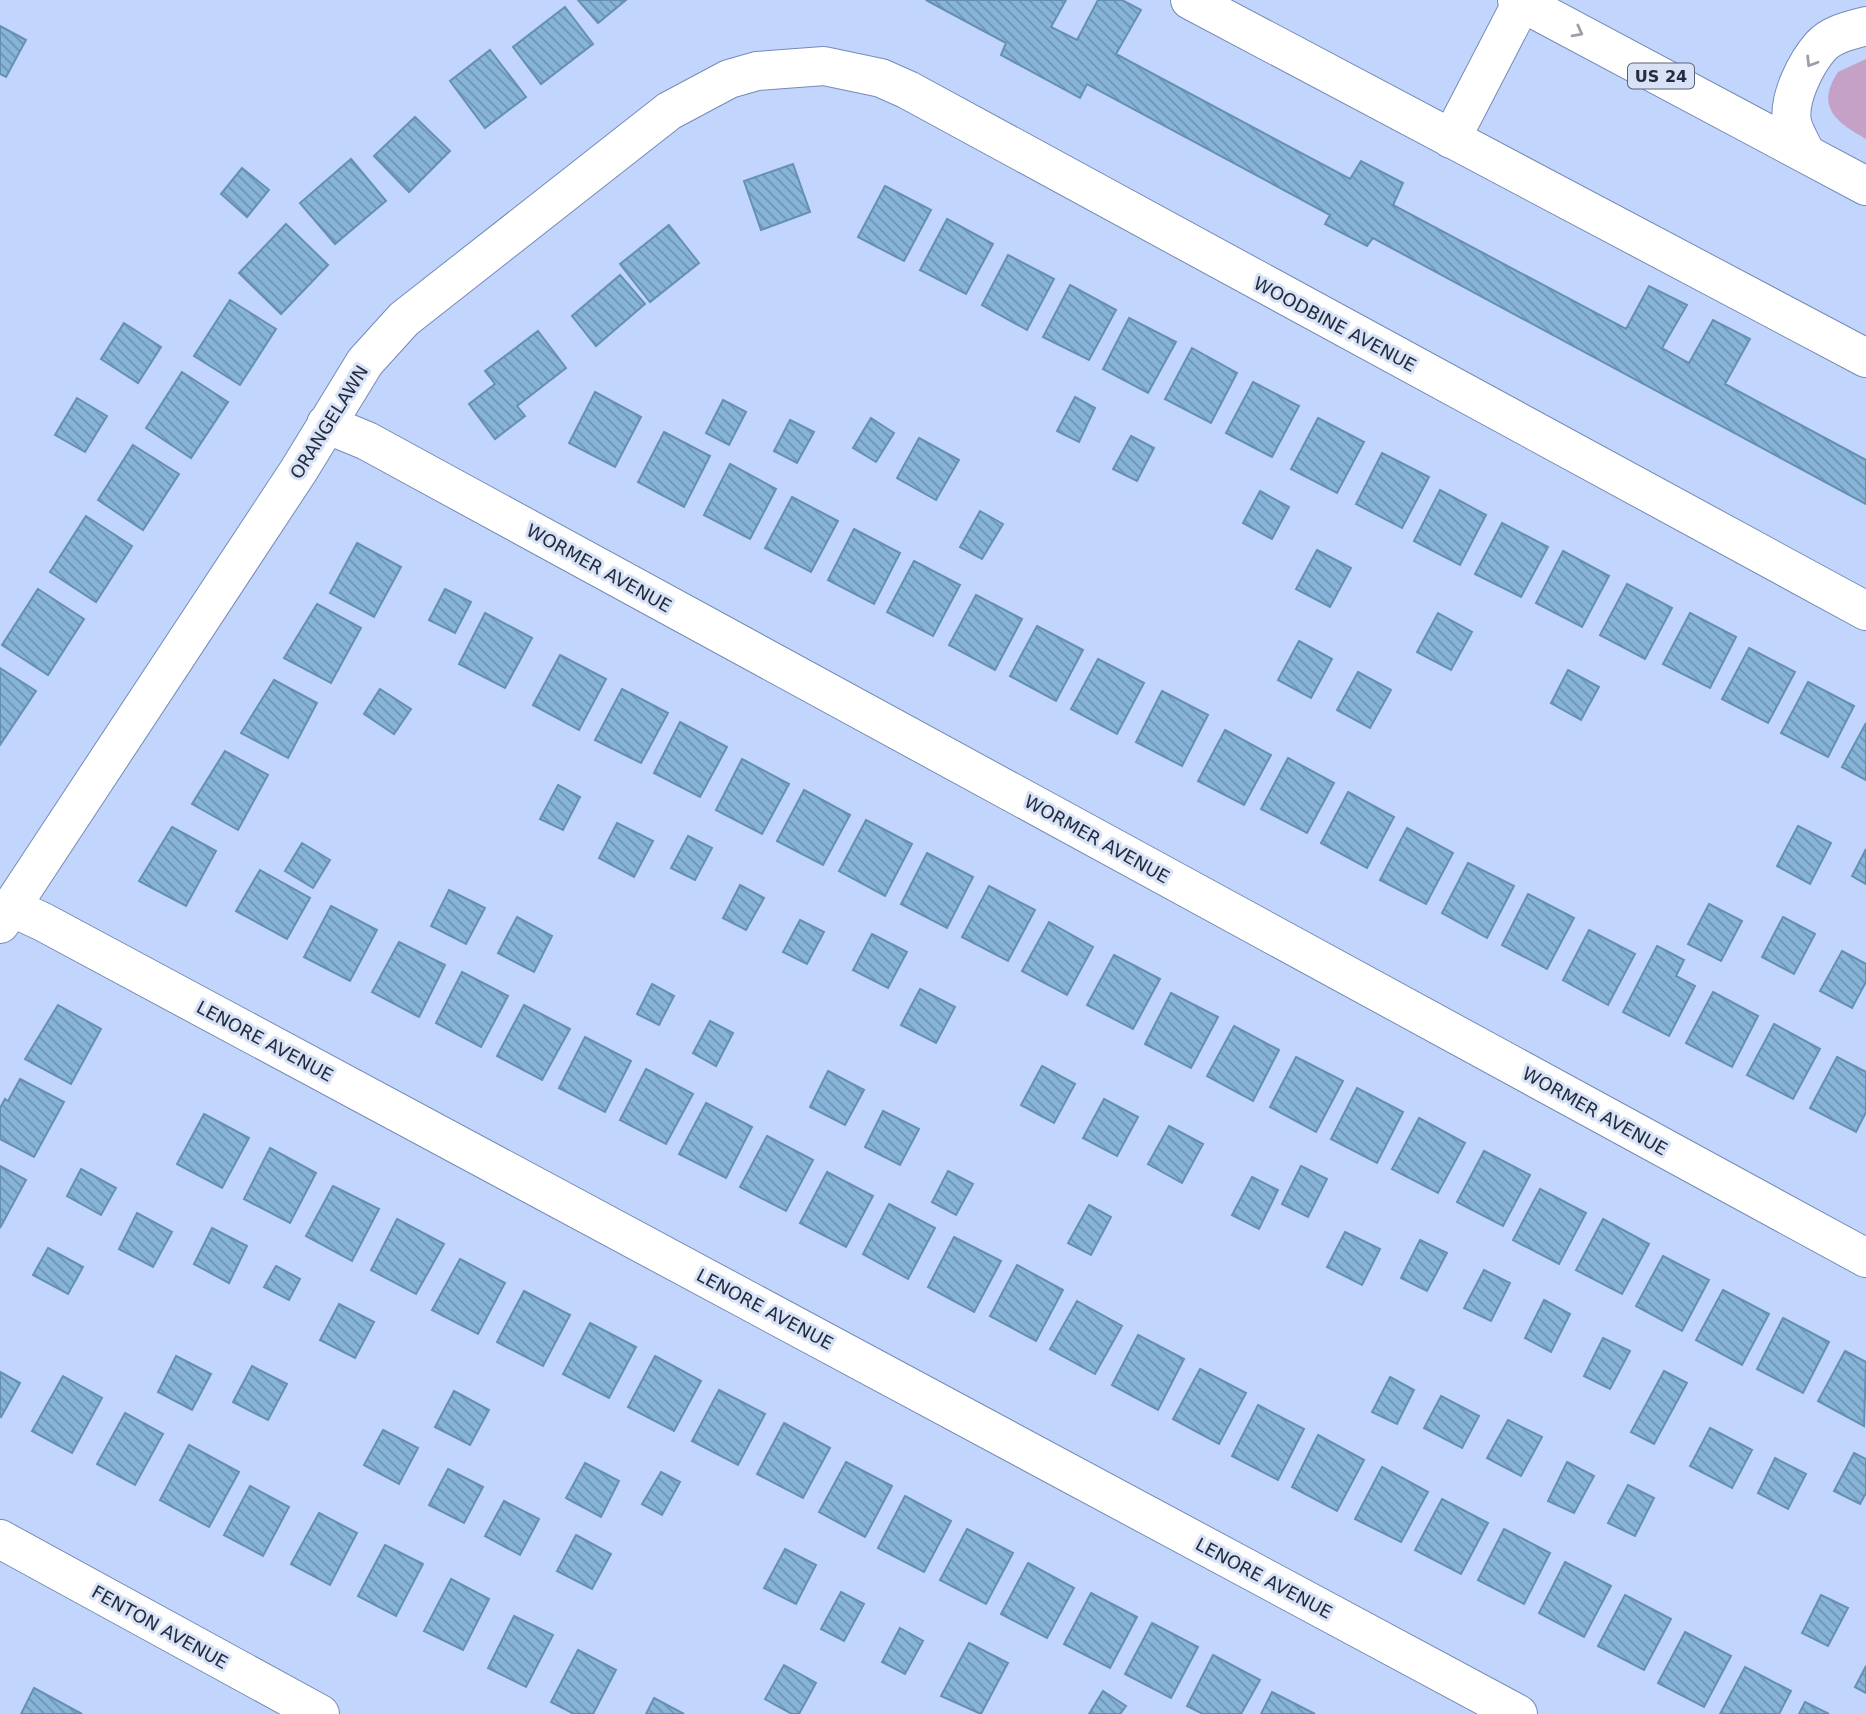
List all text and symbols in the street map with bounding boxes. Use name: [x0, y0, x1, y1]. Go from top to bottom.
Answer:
one-way arrow: [1571, 24, 1583, 37]
one-way arrow: [1807, 54, 1820, 67]
road number: US 24: [1628, 64, 1694, 88]
street label: WOODBINE AVENUE: [1250, 272, 1420, 376]
street label: ORANGELAWN: [286, 361, 372, 483]
street label: WORMER AVENUE: [523, 519, 675, 617]
street label: WORMER AVENUE: [1021, 790, 1173, 888]
street label: LENORE AVENUE: [193, 996, 337, 1086]
street label: WORMER AVENUE: [1519, 1062, 1671, 1160]
street label: LENORE AVENUE: [693, 1264, 837, 1354]
street label: LENORE AVENUE: [1192, 1533, 1336, 1623]
street label: FENTON AVENUE: [88, 1581, 232, 1673]

